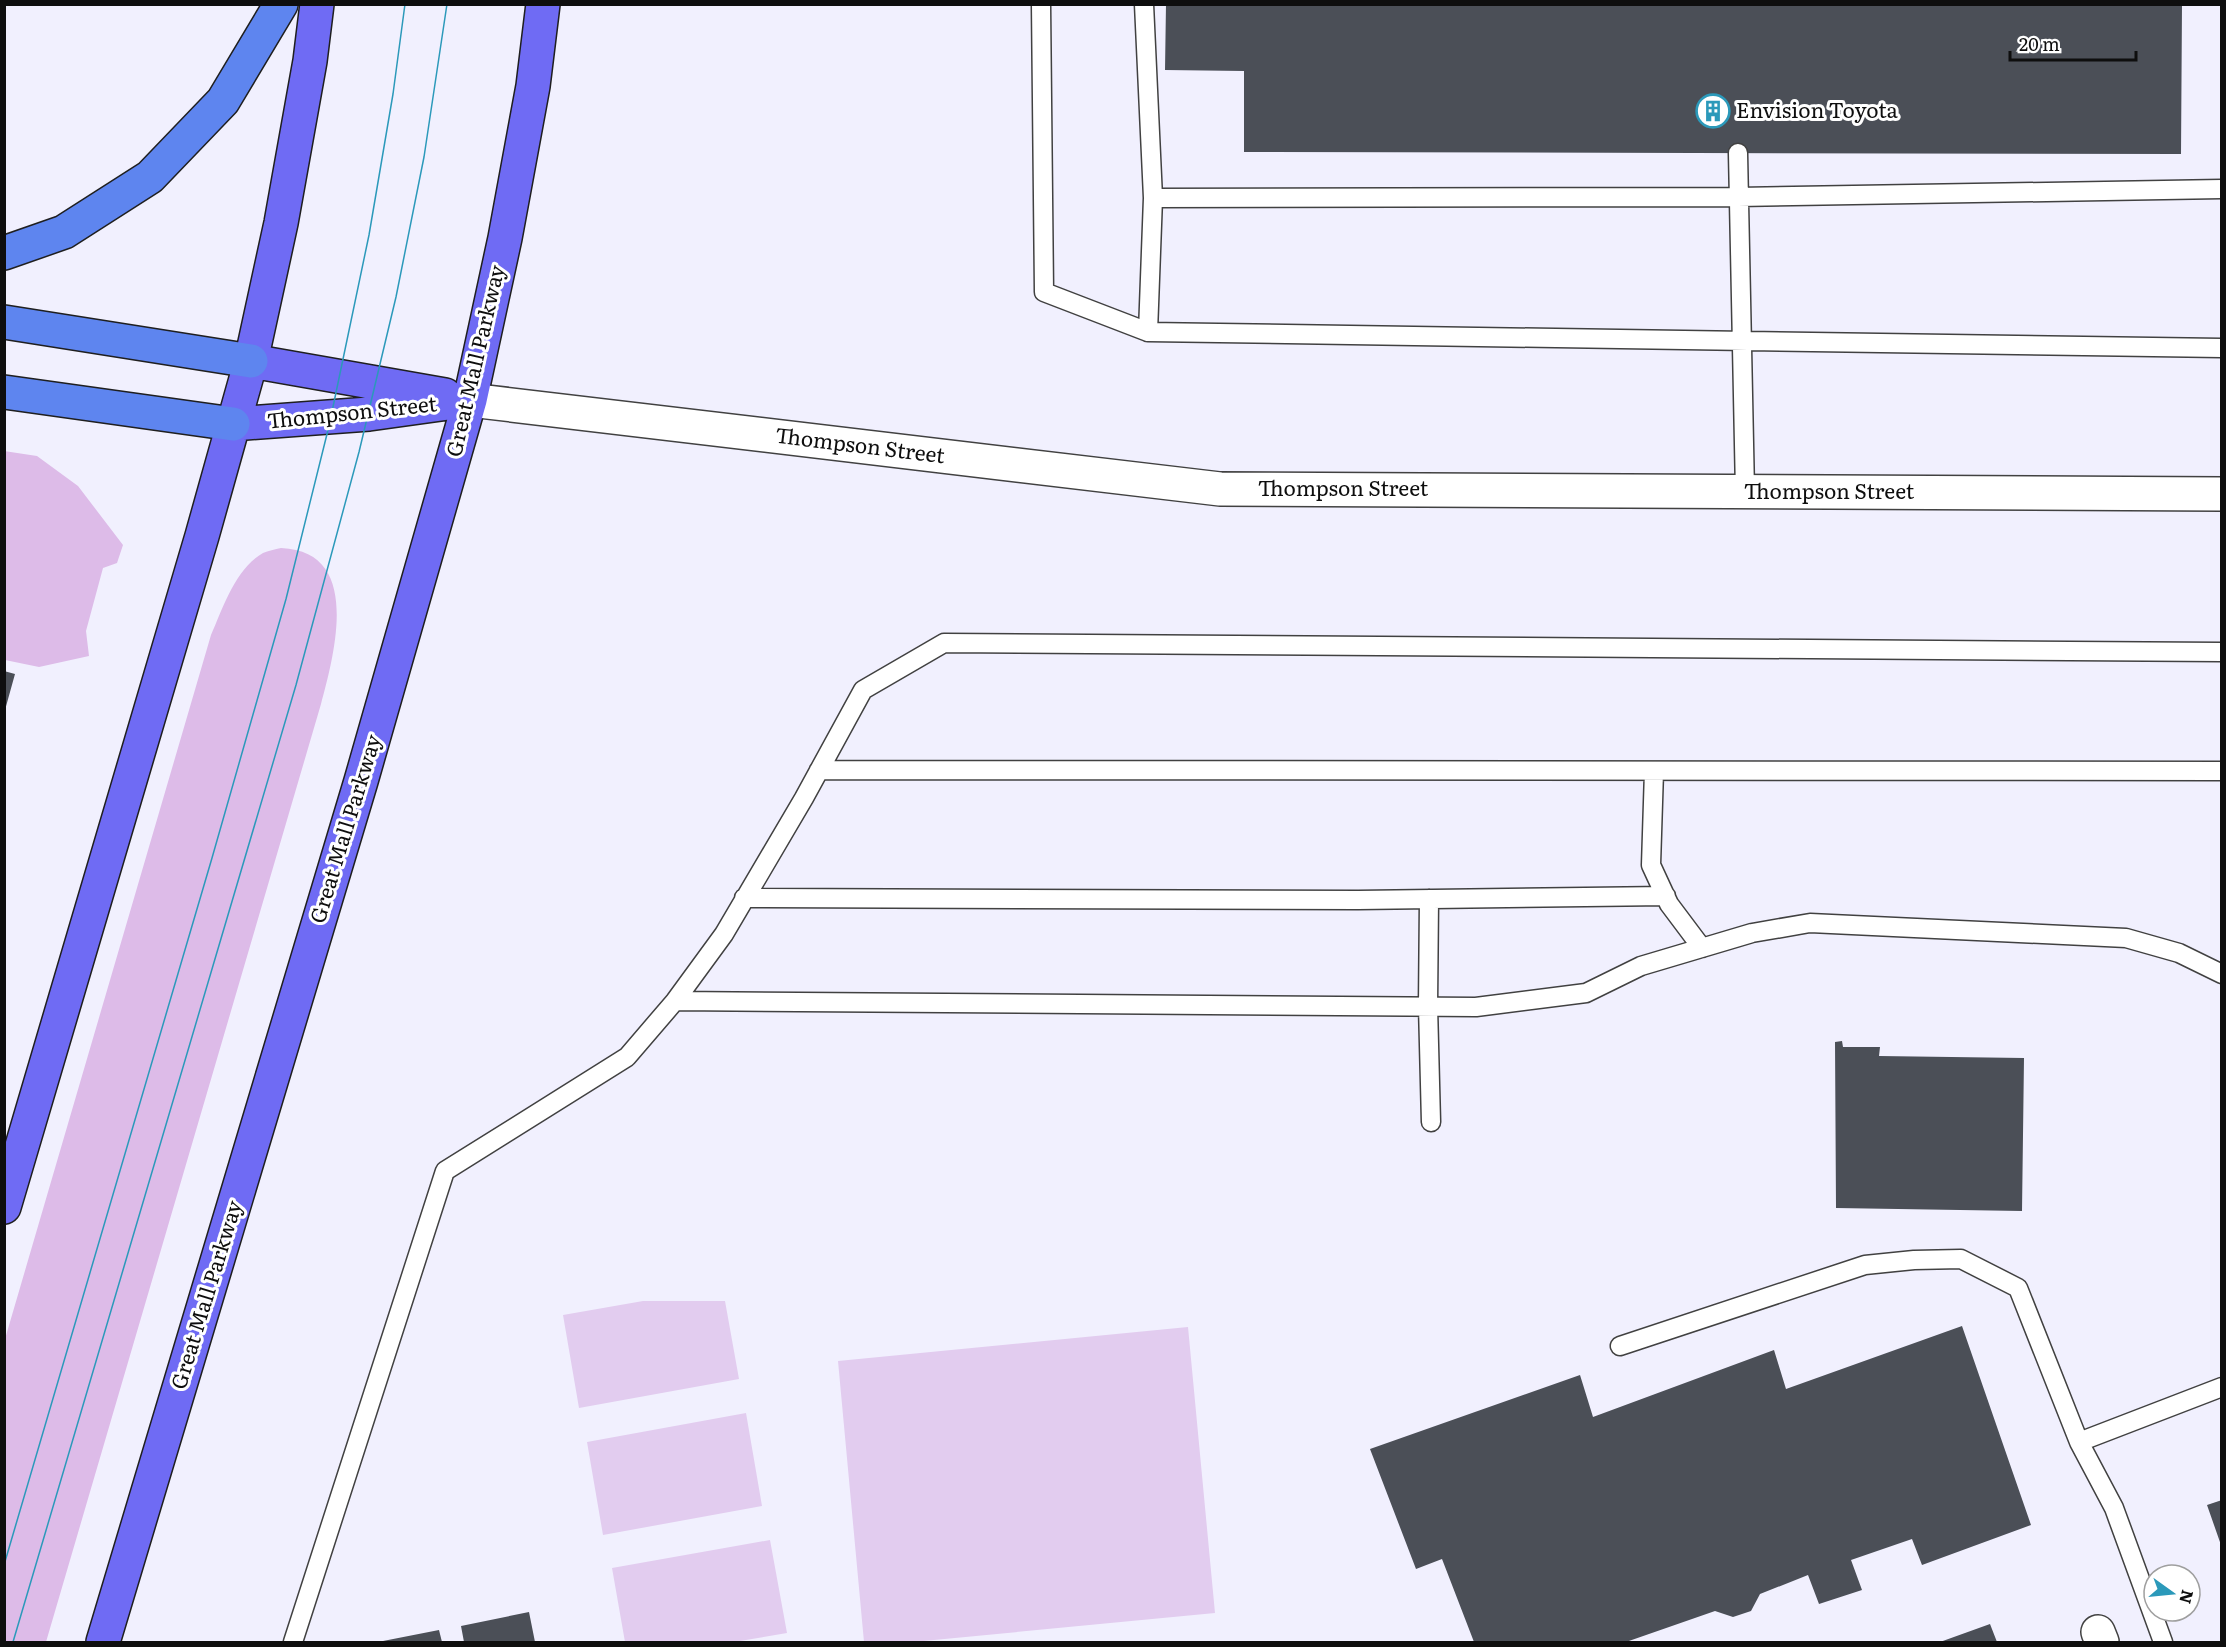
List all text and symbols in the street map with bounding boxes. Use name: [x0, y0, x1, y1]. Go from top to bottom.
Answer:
scale bar: [2010, 24, 2136, 62]
text: 20 m: [2019, 30, 2060, 57]
building icon: Envision Toyota: [1695, 93, 1731, 129]
place label: Envision Toyota: [1736, 93, 1898, 124]
street label: Great Mall Parkway: [436, 261, 511, 459]
street label: Thompson Street: [265, 386, 439, 435]
street label: Thompson Street: [774, 418, 947, 469]
street label: Thompson Street: [1258, 471, 1429, 502]
street label: Thompson Street: [1744, 474, 1915, 505]
street label: Great Mall Parkway: [300, 729, 387, 926]
street label: Great Mall Parkway: [161, 1195, 248, 1392]
north arrow: [2142, 1563, 2202, 1623]
text: N: [2174, 1588, 2201, 1607]

